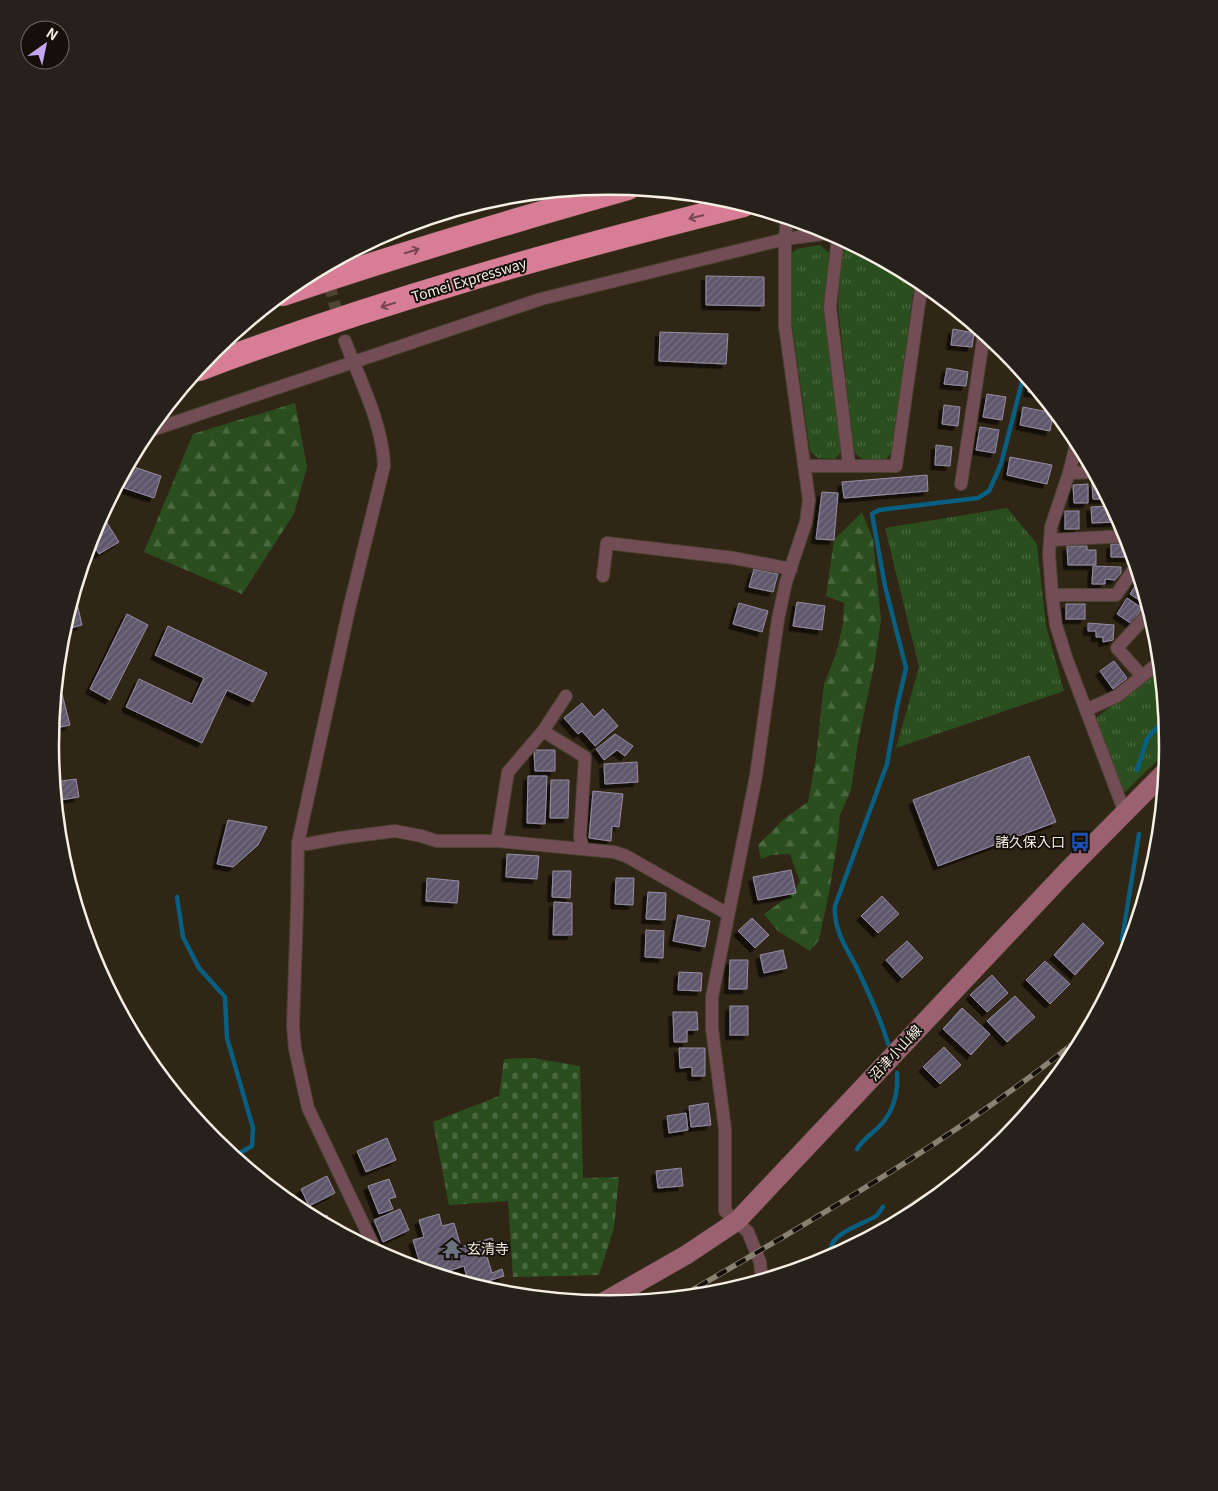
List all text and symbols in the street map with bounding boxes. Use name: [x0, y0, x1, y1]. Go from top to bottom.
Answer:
north arrow: [20, 20, 70, 70]
text: N: [43, 22, 62, 45]
one-way arrow: [688, 213, 704, 222]
one-way arrow: [404, 246, 420, 256]
street label: Tomei Expressway: [409, 252, 529, 306]
one-way arrow: [380, 300, 396, 310]
place label: 諸久保入口: [995, 831, 1065, 851]
bus stop icon: 諸久保入口: [1069, 831, 1091, 853]
street label: 沼津小山線: [863, 1020, 925, 1085]
temple icon: 玄清寺: [441, 1238, 463, 1260]
place label: 玄清寺: [467, 1238, 509, 1258]

